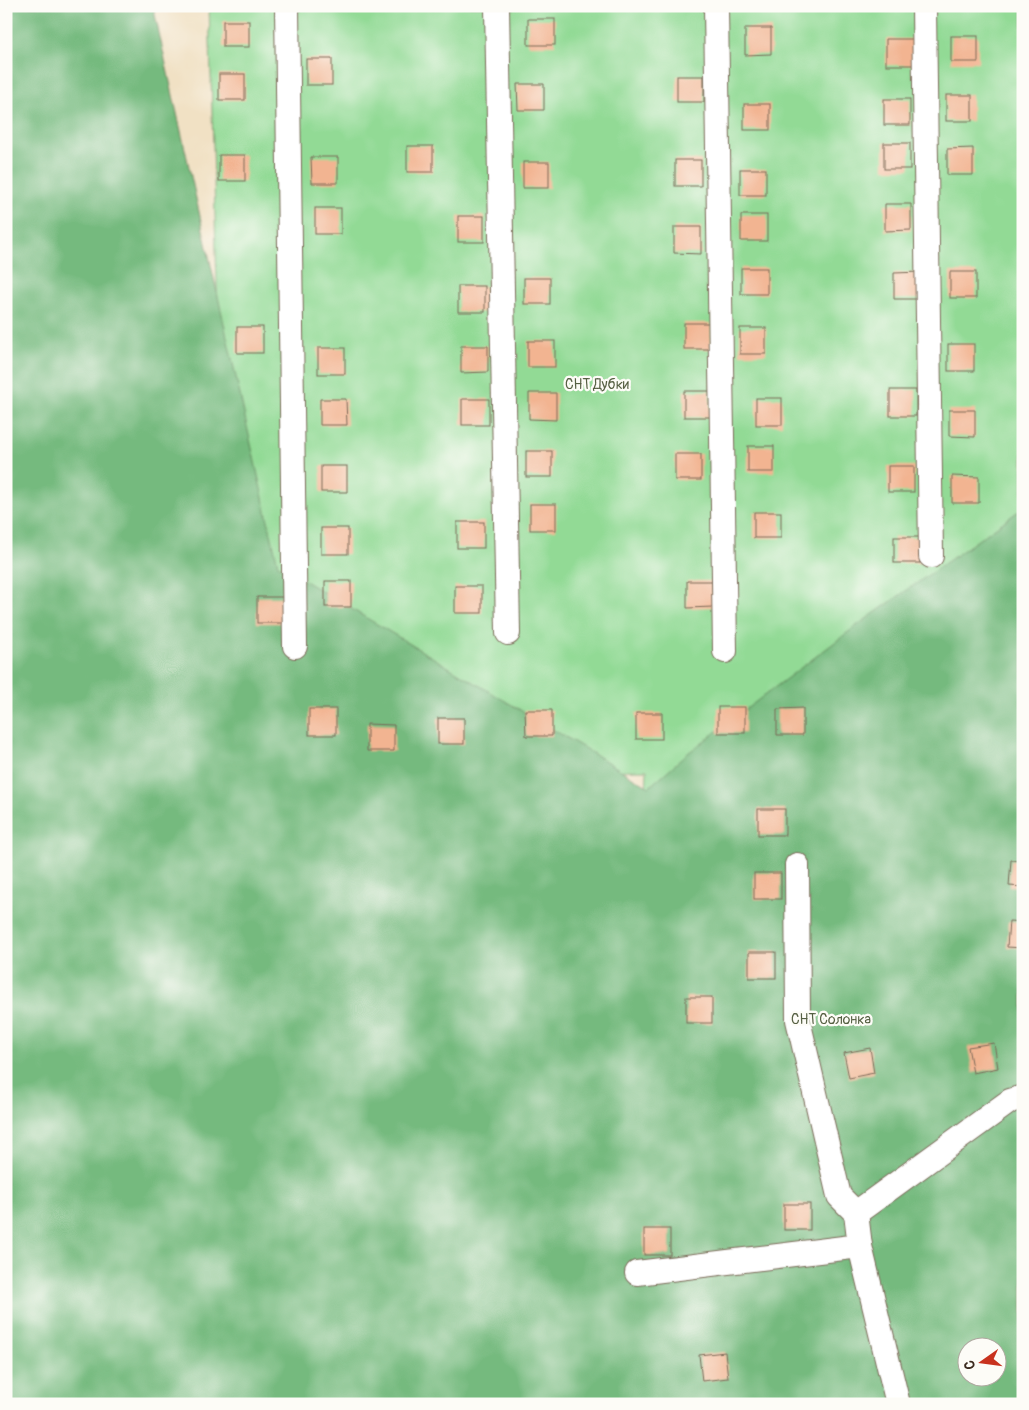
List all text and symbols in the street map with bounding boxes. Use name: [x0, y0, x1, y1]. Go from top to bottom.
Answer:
park label: СНТ Дубки: [565, 376, 629, 393]
park label: СНТ Солонка: [791, 1011, 871, 1028]
north arrow: [956, 1338, 1006, 1388]
text: С: [960, 1358, 979, 1371]

